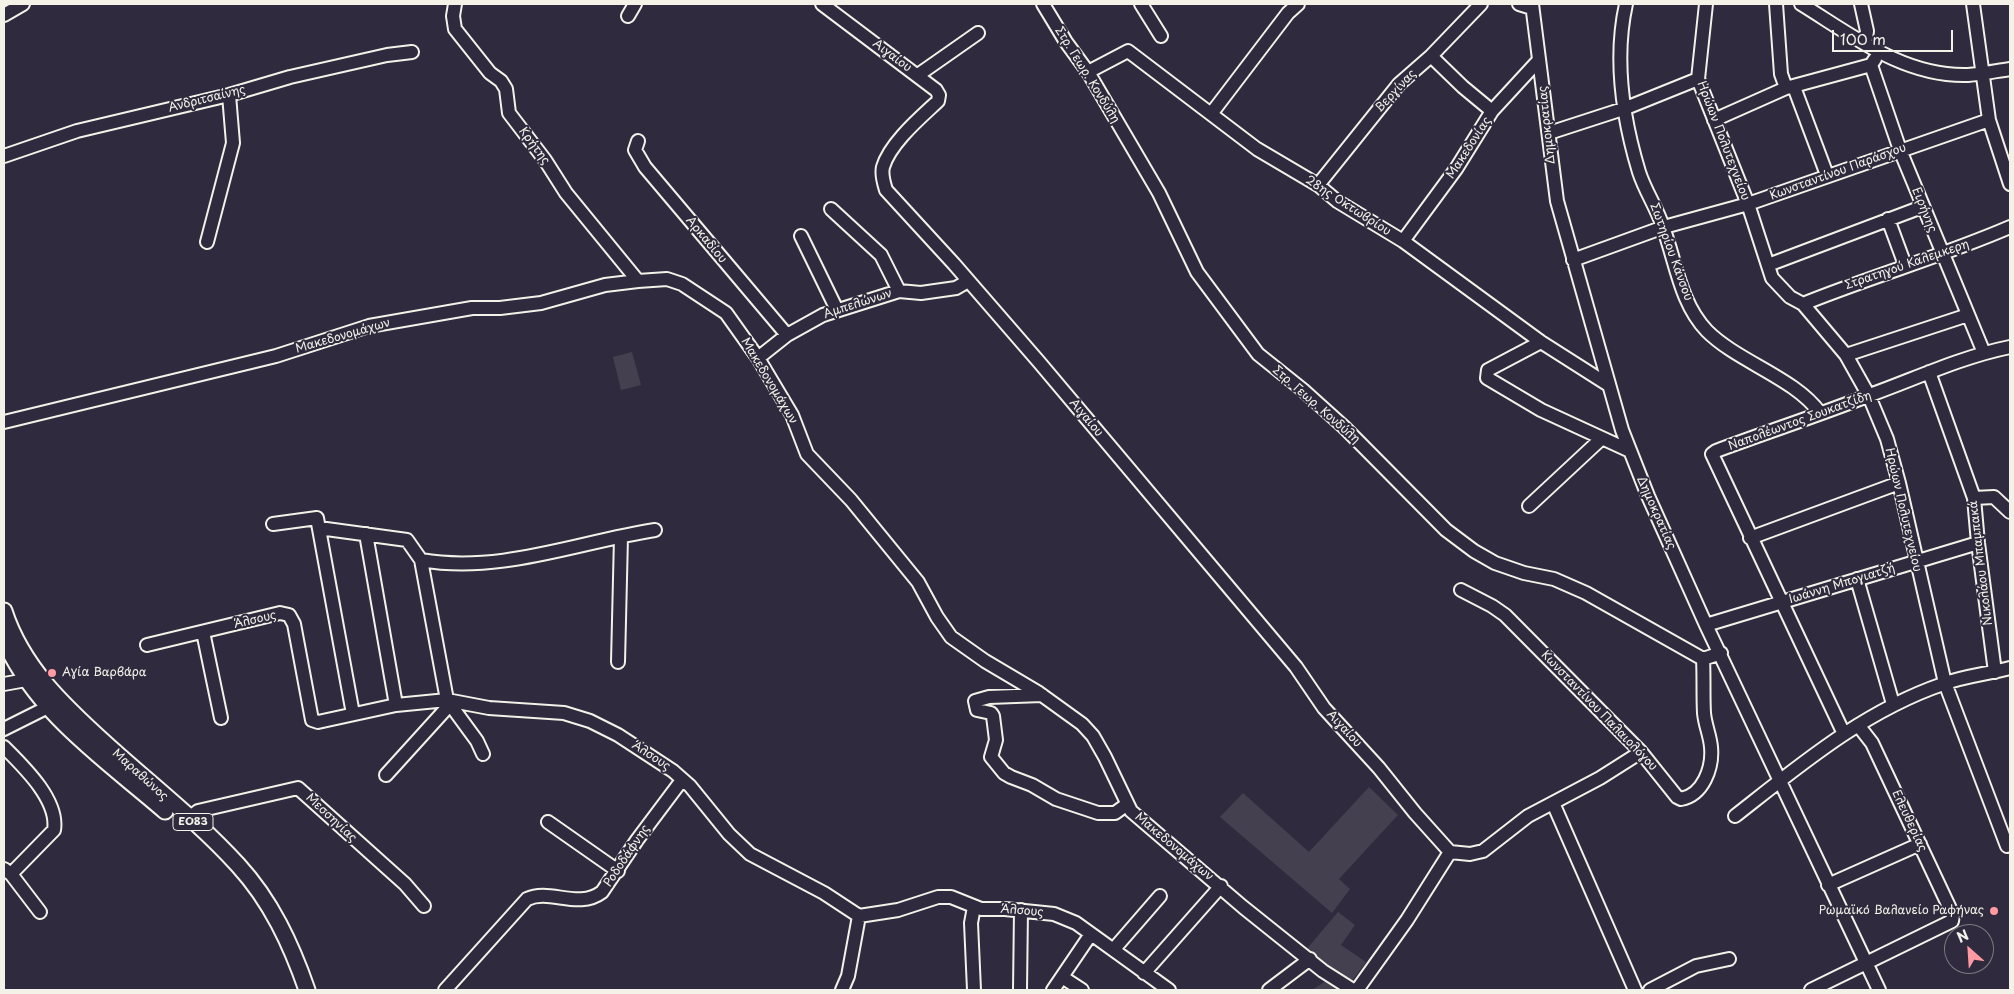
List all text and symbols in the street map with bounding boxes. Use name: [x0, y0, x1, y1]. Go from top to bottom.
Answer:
scale bar: [1834, 20, 1955, 52]
street label: Στρ. Γεωρ. Κονδύλη: [1051, 24, 1123, 126]
text: 100 m: [1840, 27, 1886, 50]
street label: Αιγαίου: [870, 37, 914, 75]
street label: Βεργίνας: [1373, 67, 1419, 115]
street label: Ηρώων Πολυτεχνείου: [1694, 79, 1752, 203]
street label: Ανδριτσαίνης: [167, 82, 247, 116]
street label: Δημοκρατίας: [1536, 85, 1558, 165]
street label: Μακεδονίας: [1444, 114, 1494, 182]
street label: Κρήτης: [515, 124, 553, 168]
street label: Κωνσταντίνου Παράσχου: [1768, 141, 1908, 203]
street label: 28ης Οκτωβρίου: [1303, 173, 1393, 239]
street label: Ειρήνης: [1908, 185, 1940, 235]
street label: Σωτηρίου Κάνσου: [1647, 201, 1695, 303]
street label: Αρκαδίου: [682, 214, 730, 266]
street label: Στρατηγού Καλεμκερη: [1843, 237, 1971, 293]
street label: Αμπελώνων: [822, 286, 894, 322]
street label: Μακεδονομάχων: [294, 316, 392, 356]
street label: Μακεδονομάχων: [738, 335, 800, 427]
street label: Στρ. Γεωρ. Κονδύλη: [1269, 363, 1363, 447]
street label: Ναπολέωντος Σουκατζίδη: [1727, 388, 1873, 454]
street label: Αιγαίου: [1066, 396, 1106, 440]
street label: Ηρώων Πολυτεχνείου: [1882, 447, 1924, 573]
street label: Δημοκρατίας: [1633, 474, 1679, 552]
street label: Νικολάου Μπαμπακά: [1966, 500, 1996, 626]
street label: Ιωάννη Μπογιατζή: [1787, 561, 1897, 607]
street label: Άλσους: [232, 608, 278, 632]
street label: Κωνσταντίνου Παλαιολόγου: [1538, 648, 1660, 774]
place label: Αγία Βαρβάρα: [62, 666, 147, 680]
marker: Αγία Βαρβάρα: [46, 667, 58, 679]
street label: Αιγαίου: [1323, 708, 1365, 750]
street label: Άλσους: [629, 738, 673, 774]
street label: Μαραθώνος: [109, 746, 171, 804]
street label: Ελευθερίας: [1888, 788, 1930, 854]
street label: Μεσσηνίας: [302, 791, 360, 845]
street label: Μακεδονομάχων: [1132, 810, 1216, 884]
road number: ΕΟ83: [173, 814, 213, 830]
street label: Ροδοδάφνης: [601, 822, 653, 890]
street label: Άλσους: [1000, 902, 1044, 920]
place label: Ρωμαϊκό Βαλανείο Ραφήνας: [1819, 904, 1984, 918]
marker: Ρωμαϊκό Βαλανείο Ραφήνας: [1988, 905, 2000, 917]
north arrow: [1944, 924, 1994, 974]
text: N: [1953, 924, 1972, 948]

